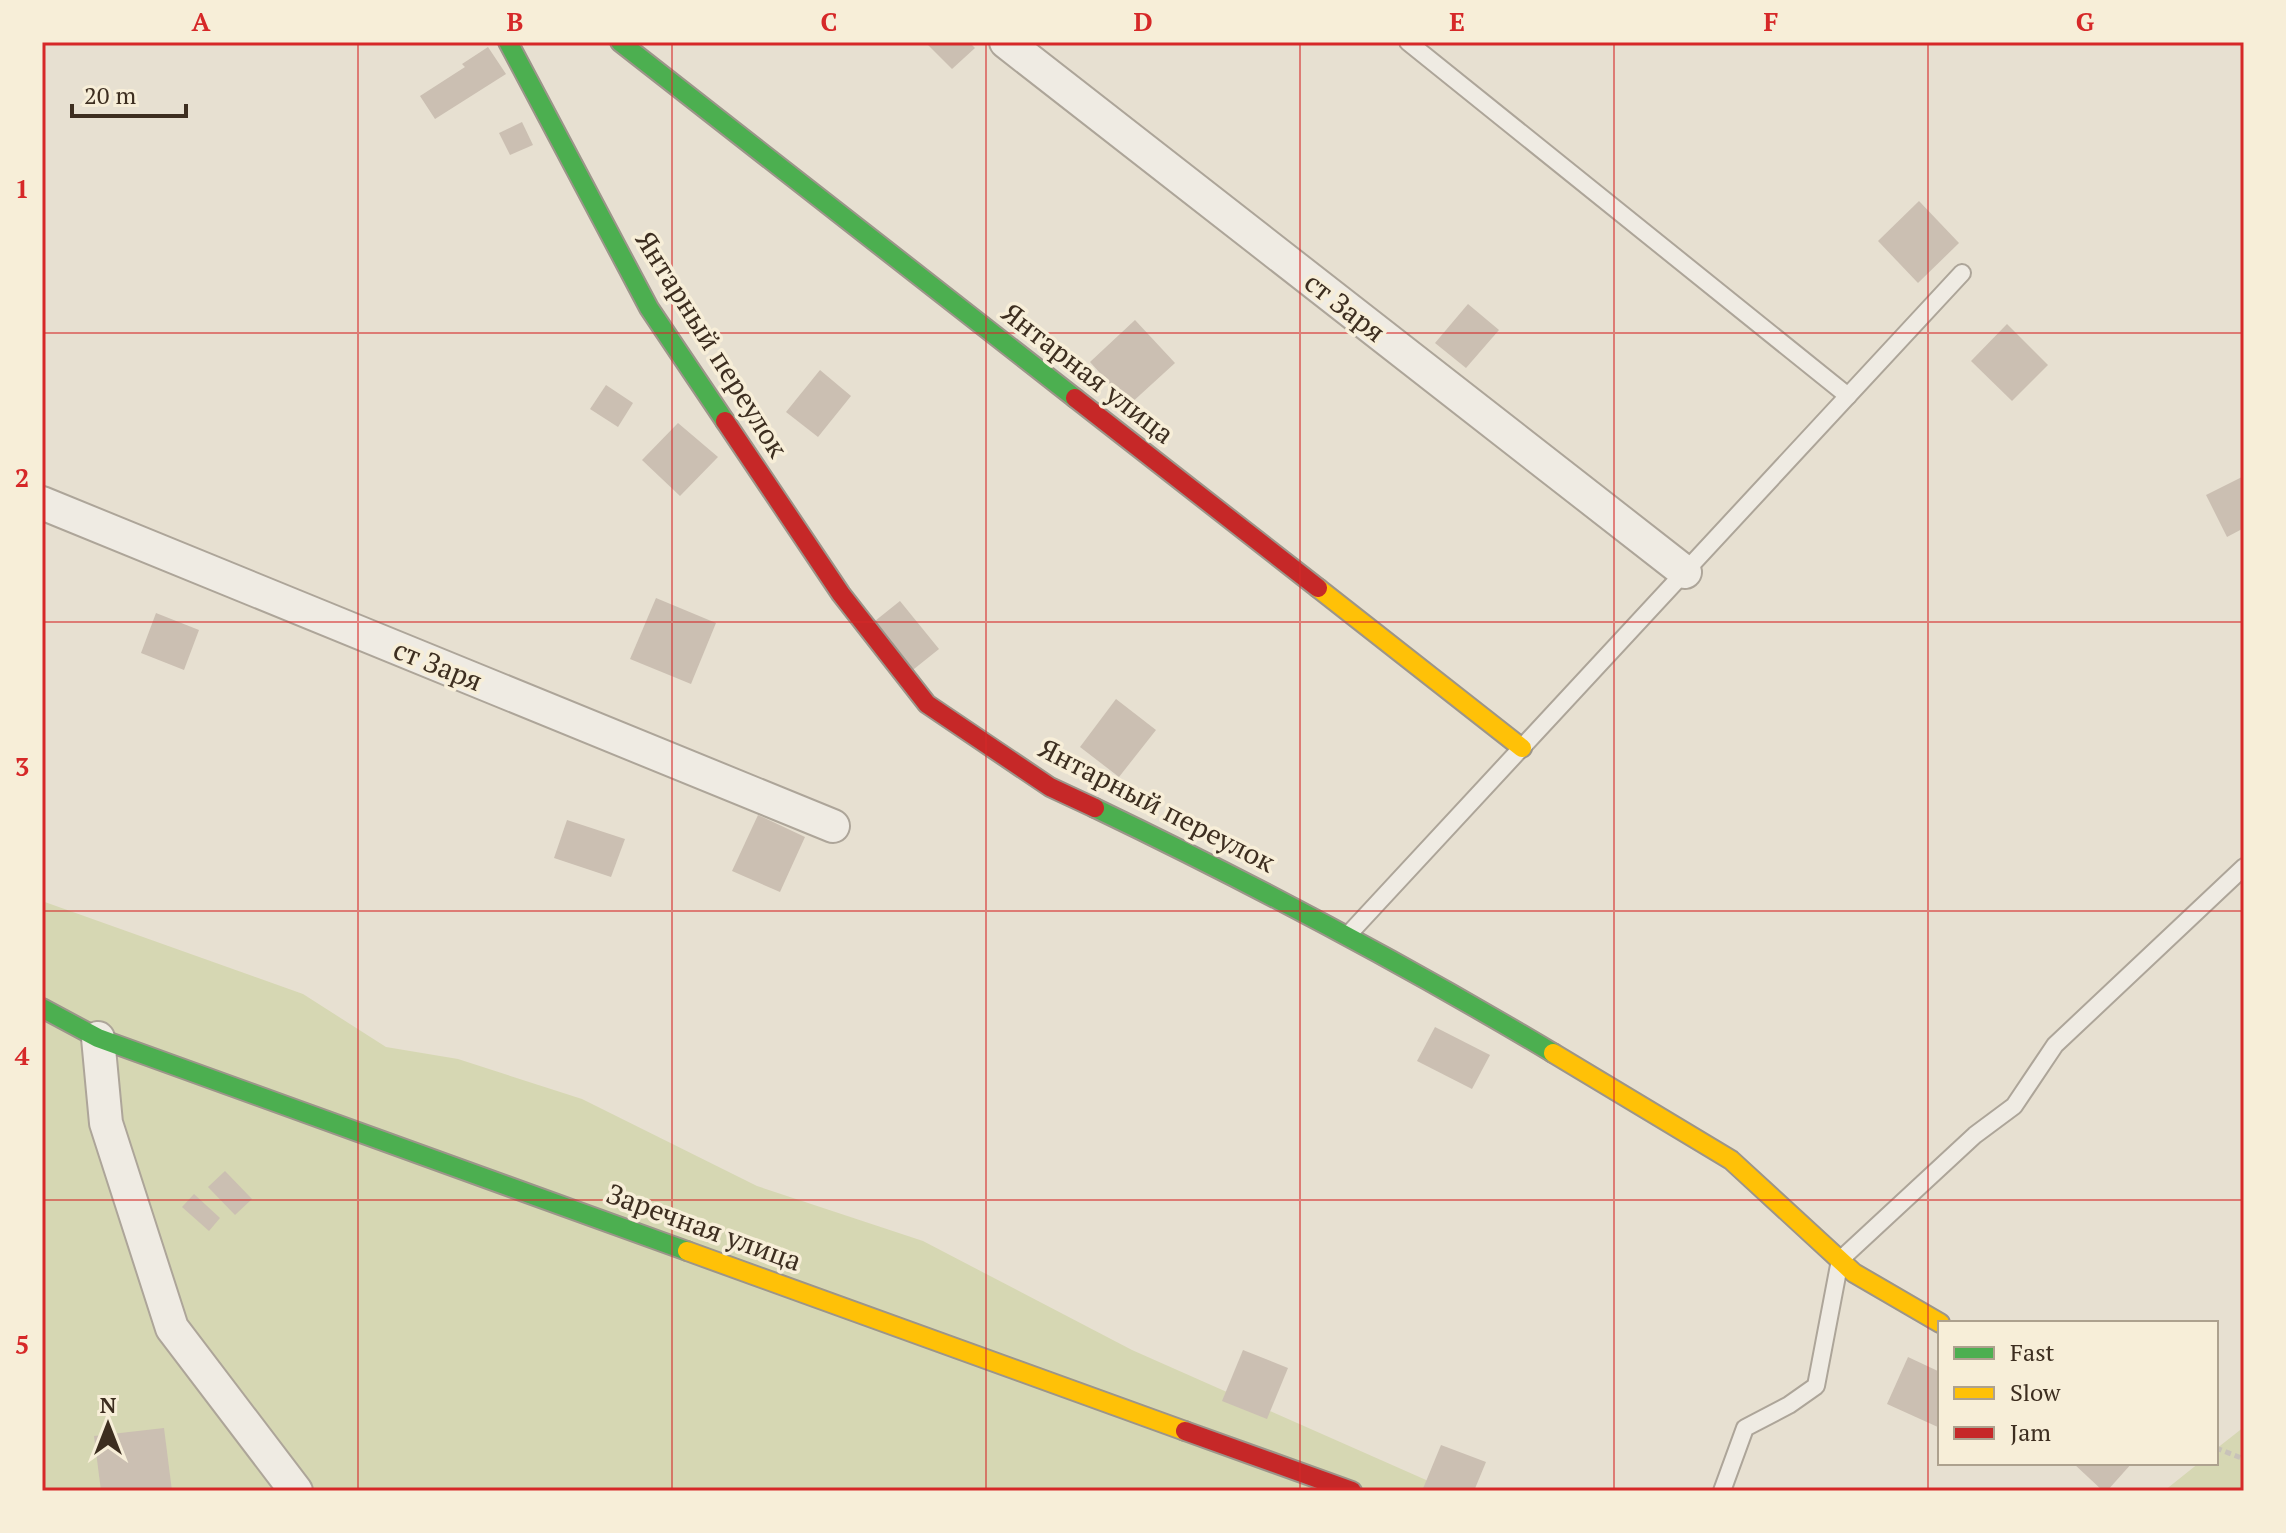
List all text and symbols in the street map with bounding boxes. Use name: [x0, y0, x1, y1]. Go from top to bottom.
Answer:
text: A: [192, 4, 211, 38]
text: B: [507, 4, 523, 38]
text: C: [821, 4, 837, 38]
text: D: [1133, 4, 1153, 38]
text: E: [1449, 4, 1465, 38]
text: F: [1764, 4, 1779, 38]
text: G: [2076, 4, 2095, 38]
scale bar: [72, 68, 186, 118]
text: 20 m: [84, 79, 136, 111]
text: 1: [15, 171, 29, 205]
street label: Янтарный переулок: [628, 223, 798, 465]
street label: ст Заря: [1297, 263, 1393, 350]
street label: Янтарная улица: [995, 294, 1182, 451]
text: 2: [15, 460, 29, 494]
street label: ст Заря: [388, 630, 488, 699]
street label: Янтарный переулок: [1033, 729, 1283, 881]
text: 3: [15, 749, 29, 783]
text: 4: [15, 1038, 30, 1072]
street label: Заречная улица: [602, 1174, 807, 1279]
legend: [1938, 1321, 2218, 1465]
text: 5: [15, 1327, 29, 1361]
text: Fast: [2010, 1336, 2055, 1368]
text: Slow: [2010, 1376, 2061, 1408]
north arrow: [68, 1385, 148, 1465]
text: N: [100, 1390, 117, 1419]
text: Jam: [2010, 1416, 2051, 1448]

